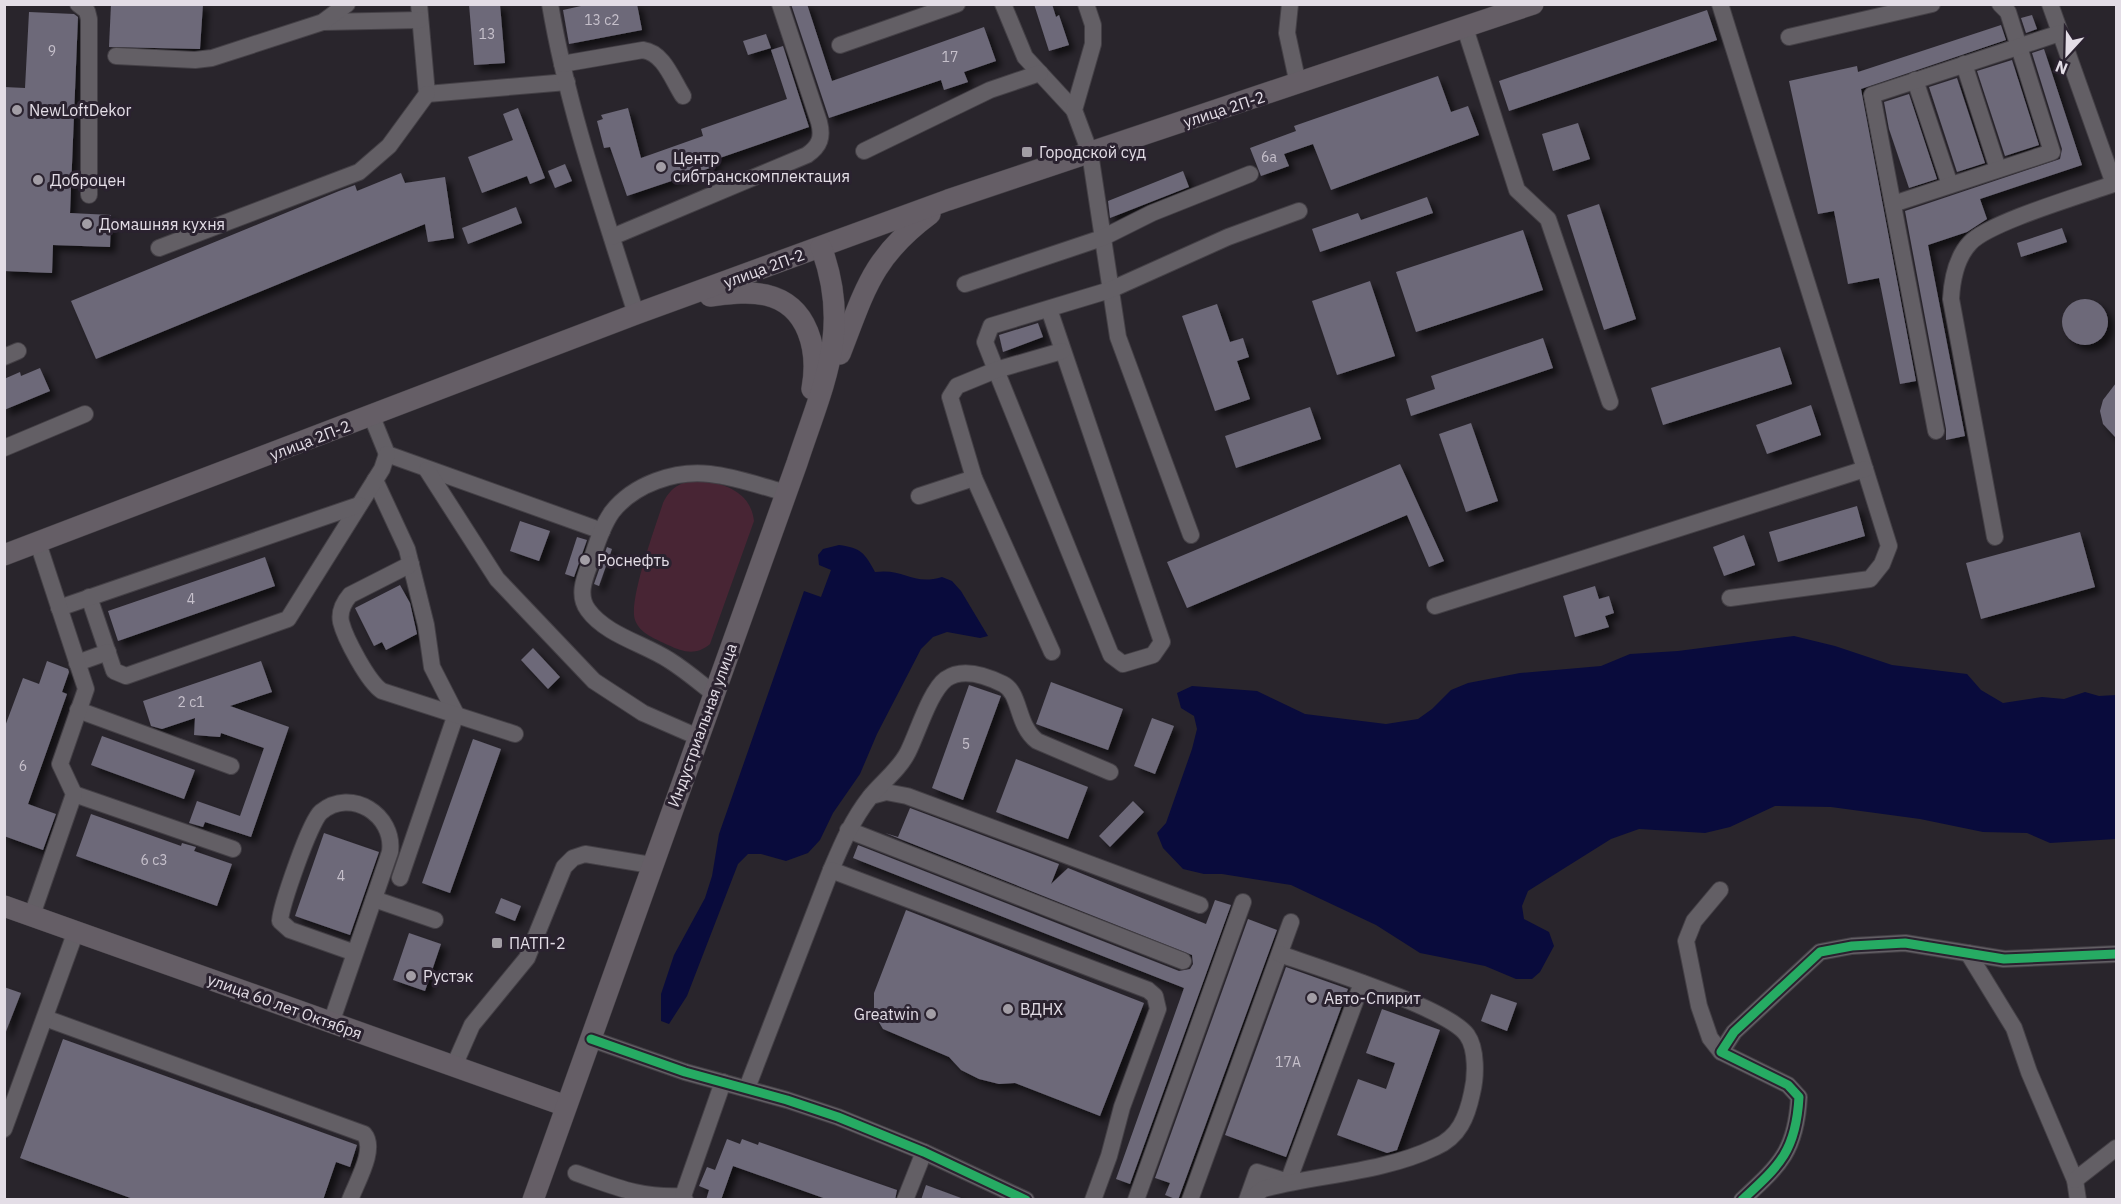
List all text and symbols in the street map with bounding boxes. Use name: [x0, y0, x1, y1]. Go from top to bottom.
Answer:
house number: 13 с2: [584, 11, 620, 29]
north arrow: [2037, 24, 2097, 84]
house number: 13: [479, 25, 495, 43]
house number: 9: [48, 42, 56, 60]
house number: 17: [942, 48, 958, 66]
text: N: [2052, 56, 2071, 79]
street label: улица 2П-2: [1181, 86, 1267, 132]
place label: NewLoftDekor: [29, 100, 131, 120]
marker: NewLoftDekor: [10, 103, 24, 117]
place label: Городской суд: [1039, 142, 1147, 162]
marker: Городской суд: [1020, 145, 1034, 159]
place label: Центр сибтранскомплектация: [673, 148, 850, 186]
house number: 6а: [1261, 148, 1277, 166]
marker: Центр сибтранскомплектация: [654, 160, 668, 174]
place label: Доброцен: [50, 170, 126, 190]
marker: Доброцен: [31, 173, 45, 187]
place label: Домашняя кухня: [99, 214, 225, 234]
marker: Домашняя кухня: [80, 217, 94, 231]
street label: улица 2П-2: [721, 244, 807, 292]
street label: улица 2П-2: [267, 415, 353, 465]
place label: Роснефть: [597, 550, 669, 570]
marker: Роснефть: [578, 553, 592, 567]
house number: 4: [187, 590, 195, 608]
street label: Индустриальная улица: [663, 640, 741, 810]
house number: 2 с1: [177, 693, 205, 711]
house number: 5: [962, 735, 970, 753]
house number: 6: [19, 757, 27, 775]
house number: 6 с3: [140, 851, 168, 869]
house number: 4: [337, 867, 345, 885]
place label: ПАТП-2: [509, 933, 566, 953]
marker: ПАТП-2: [490, 936, 504, 950]
place label: Рустэк: [423, 966, 474, 986]
street label: улица 60 лет Октября: [205, 969, 365, 1043]
marker: Рустэк: [404, 969, 418, 983]
place label: Авто-Спирит: [1324, 988, 1421, 1008]
marker: Авто-Спирит: [1305, 991, 1319, 1005]
place label: ВДНХ: [1020, 999, 1063, 1019]
marker: ВДНХ: [1001, 1002, 1015, 1016]
place label: Greatwin: [854, 1004, 919, 1024]
marker: Greatwin: [924, 1007, 938, 1021]
house number: 17А: [1275, 1053, 1301, 1071]

